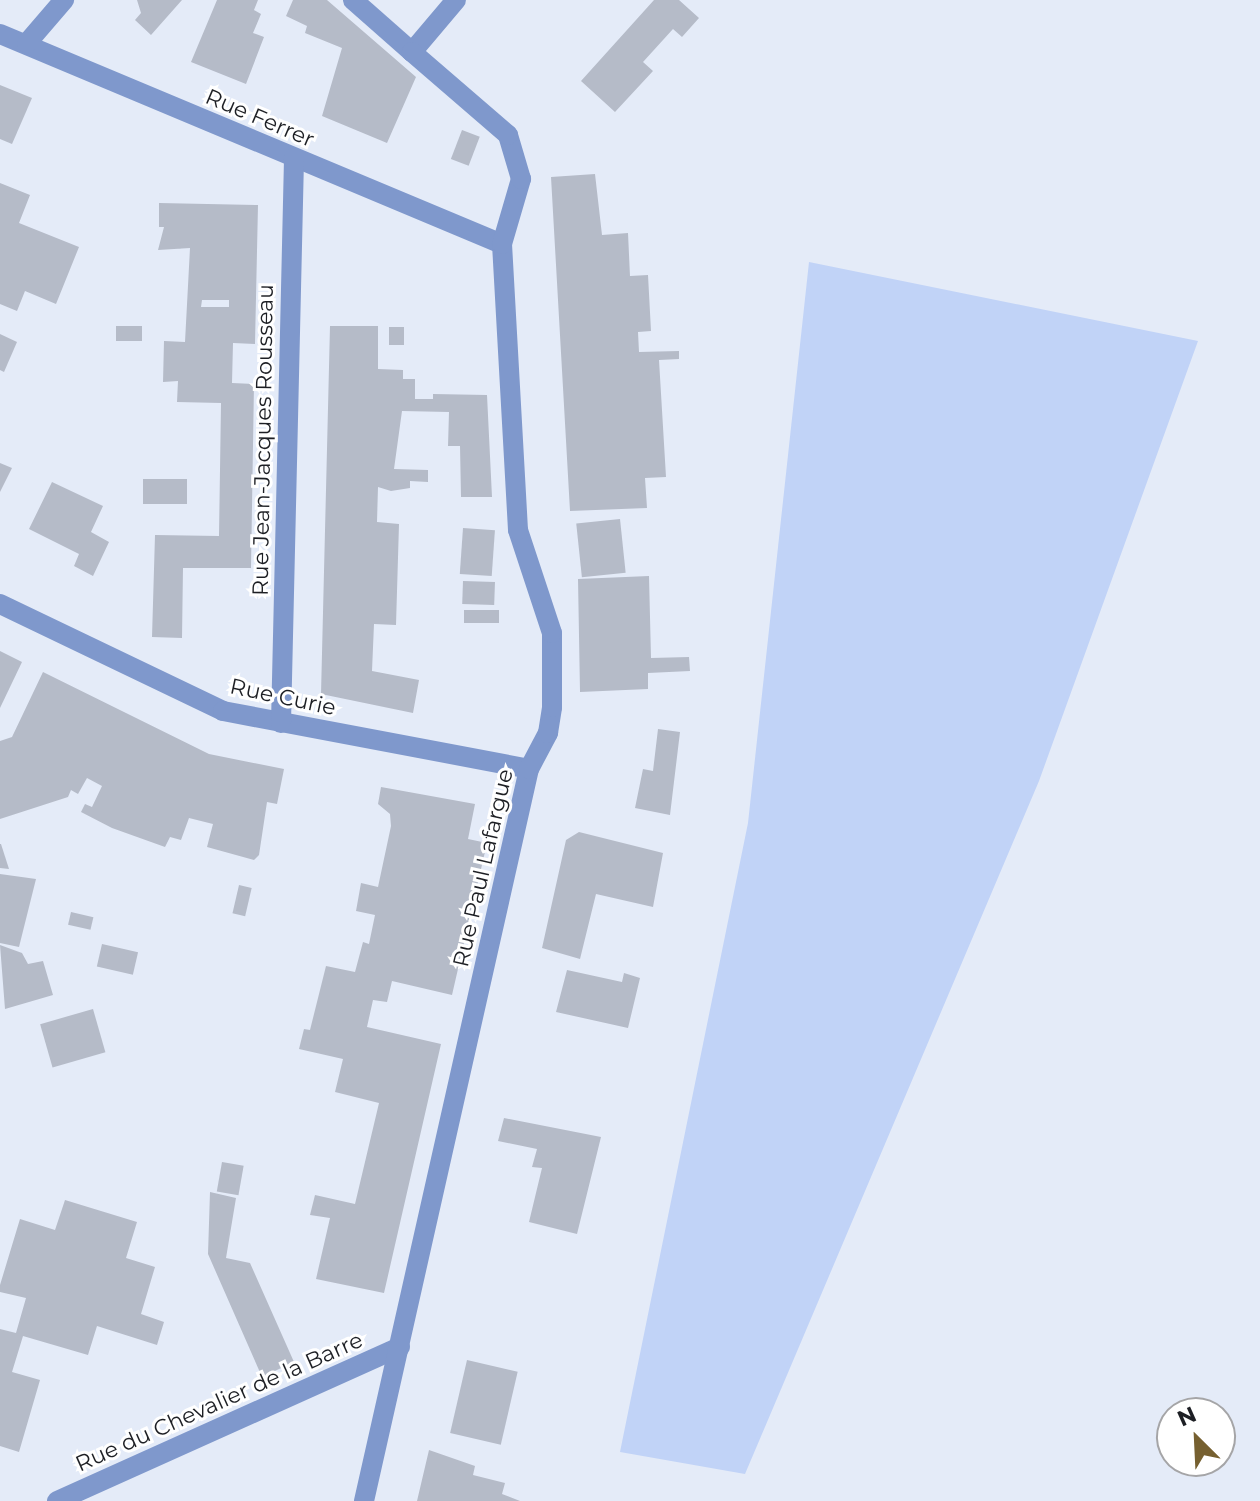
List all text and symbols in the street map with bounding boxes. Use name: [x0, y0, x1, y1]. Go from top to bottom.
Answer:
street label: Rue Ferrer: [202, 83, 318, 153]
street label: Rue Jean-Jacques Rousseau: [247, 284, 279, 596]
street label: Rue Curie: [228, 673, 338, 721]
street label: Rue Paul Lafargue: [447, 766, 519, 970]
street label: Rue du Chevalier de la Barre: [71, 1327, 367, 1477]
north arrow: [1156, 1397, 1236, 1477]
text: N: [1173, 1400, 1200, 1432]

